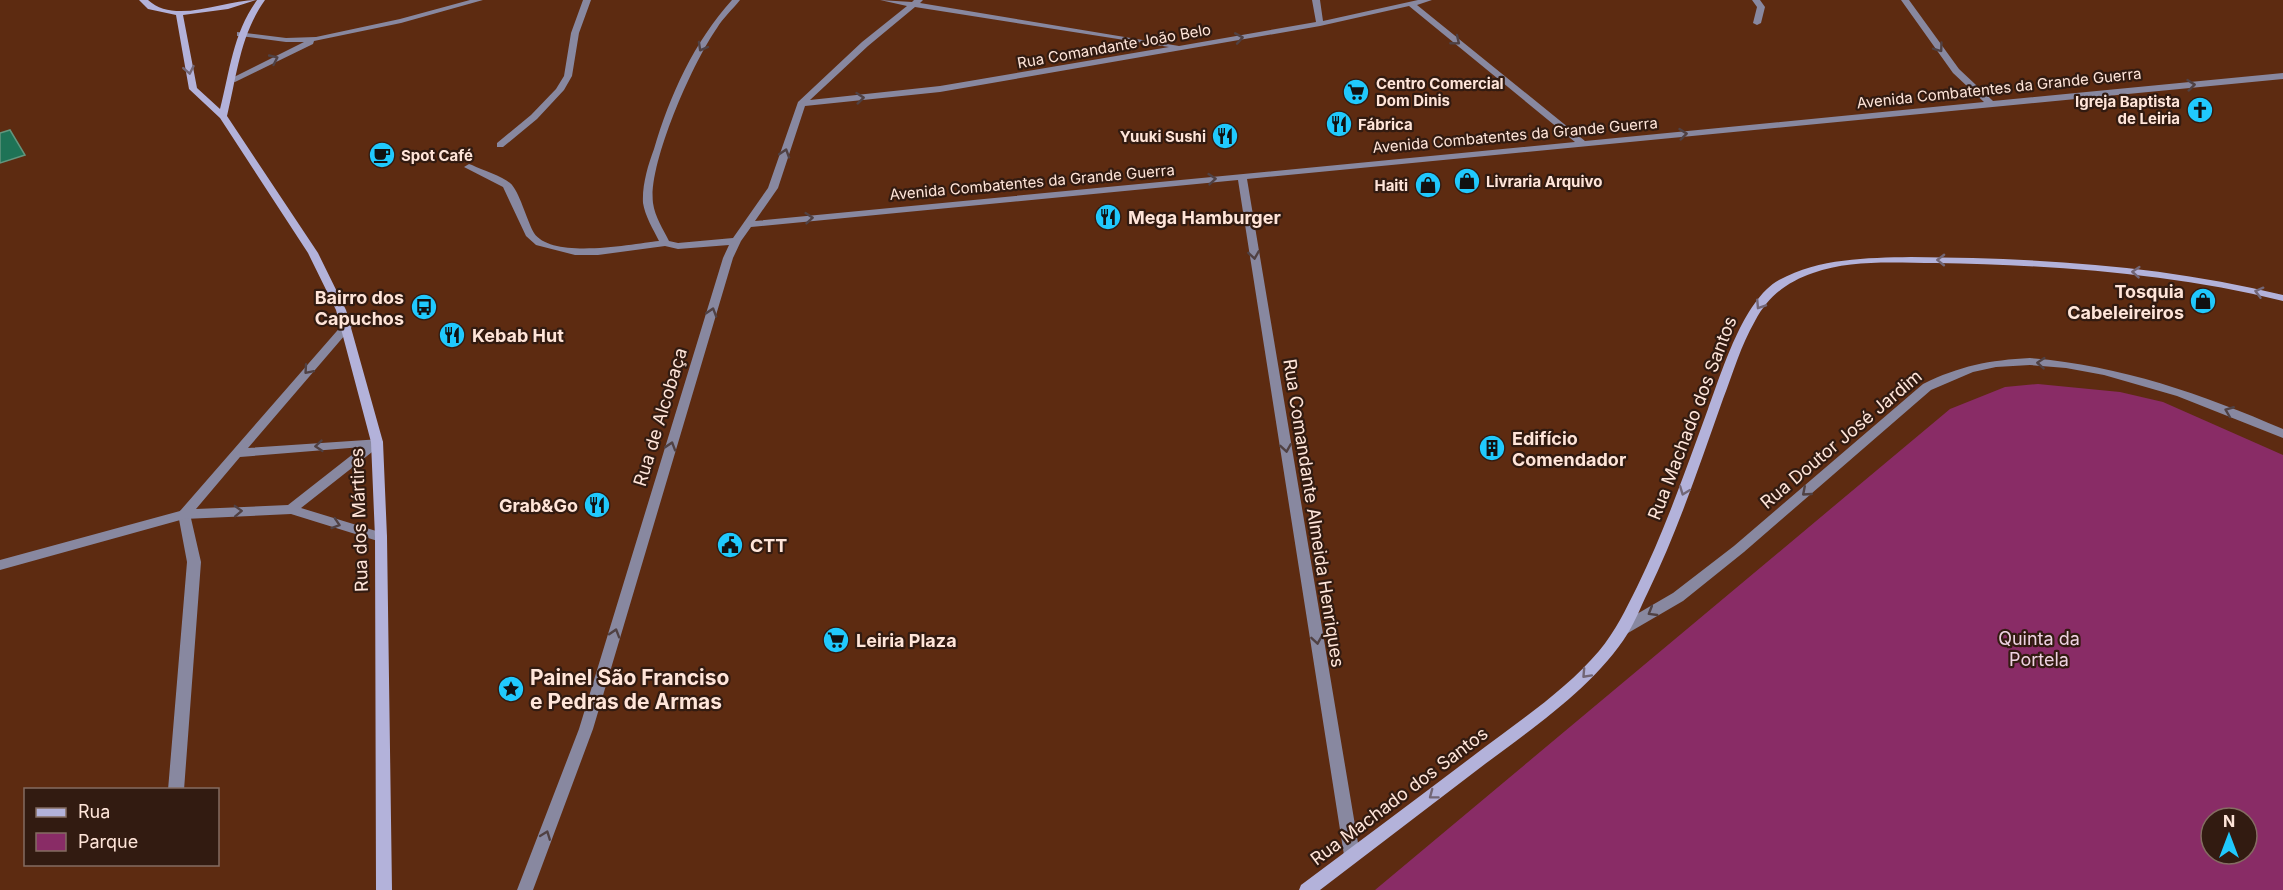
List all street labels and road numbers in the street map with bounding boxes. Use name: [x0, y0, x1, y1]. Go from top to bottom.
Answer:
street label: Rua Comandante João Belo: [1016, 20, 1212, 72]
street label: Avenida Combatentes da Grande Guerra: [1856, 64, 2142, 112]
street label: Avenida Combatentes da Grande Guerra: [1372, 113, 1658, 157]
street label: Avenida Combatentes da Grande Guerra: [889, 160, 1175, 204]
street label: Rua Machado dos Santos: [1643, 313, 1741, 523]
street label: Rua de Alcobaça: [629, 345, 691, 489]
street label: Rua Comandante Almeida Henriques: [1279, 357, 1349, 669]
street label: Rua Doutor José Jardim: [1756, 365, 1926, 513]
street label: Rua dos Mártires: [346, 448, 372, 592]
street label: Rua Machado dos Santos: [1306, 723, 1492, 869]

